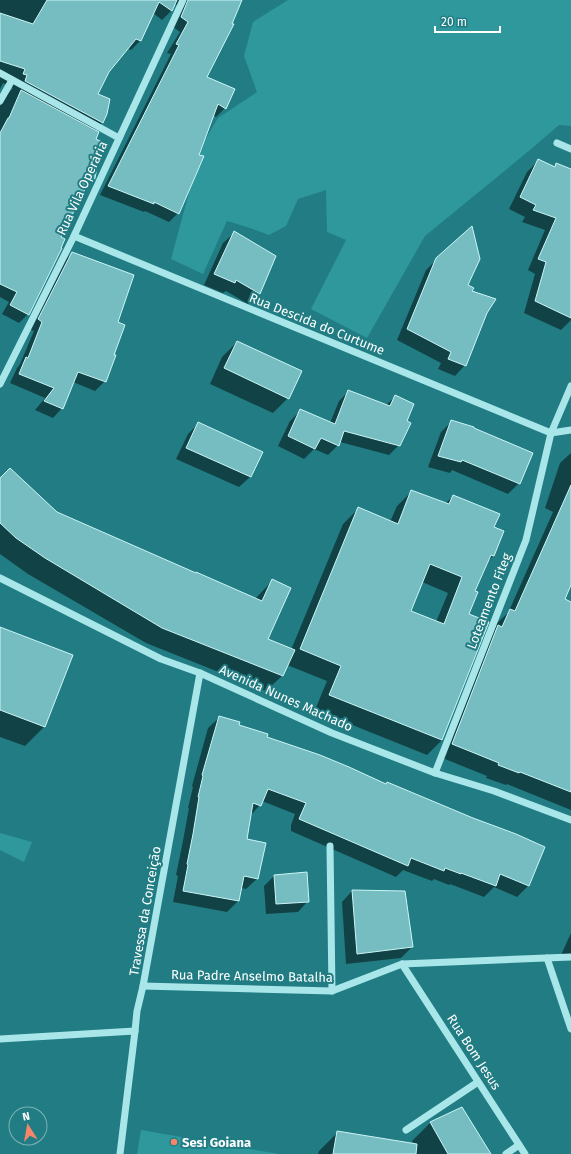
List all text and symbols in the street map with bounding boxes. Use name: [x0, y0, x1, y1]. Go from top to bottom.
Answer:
scale bar: [435, 8, 500, 34]
text: 20 m: [441, 15, 467, 29]
street label: Rua Vila Operária: [54, 138, 110, 238]
street label: Rua Descida do Curtume: [247, 290, 387, 358]
street label: Loteamento Fiteg: [464, 551, 514, 651]
street label: Avenida Nunes Machado: [217, 662, 355, 734]
street label: Travessa da Conceição: [126, 845, 164, 977]
street label: Rua Padre Anselmo Batalha: [171, 967, 333, 985]
street label: Rua Bom Jesus: [444, 1012, 504, 1092]
north arrow: [8, 1106, 48, 1146]
text: N: [21, 1110, 31, 1124]
place label: Sesi Goiana: [182, 1135, 251, 1150]
marker: Sesi Goiana: [169, 1137, 179, 1147]

